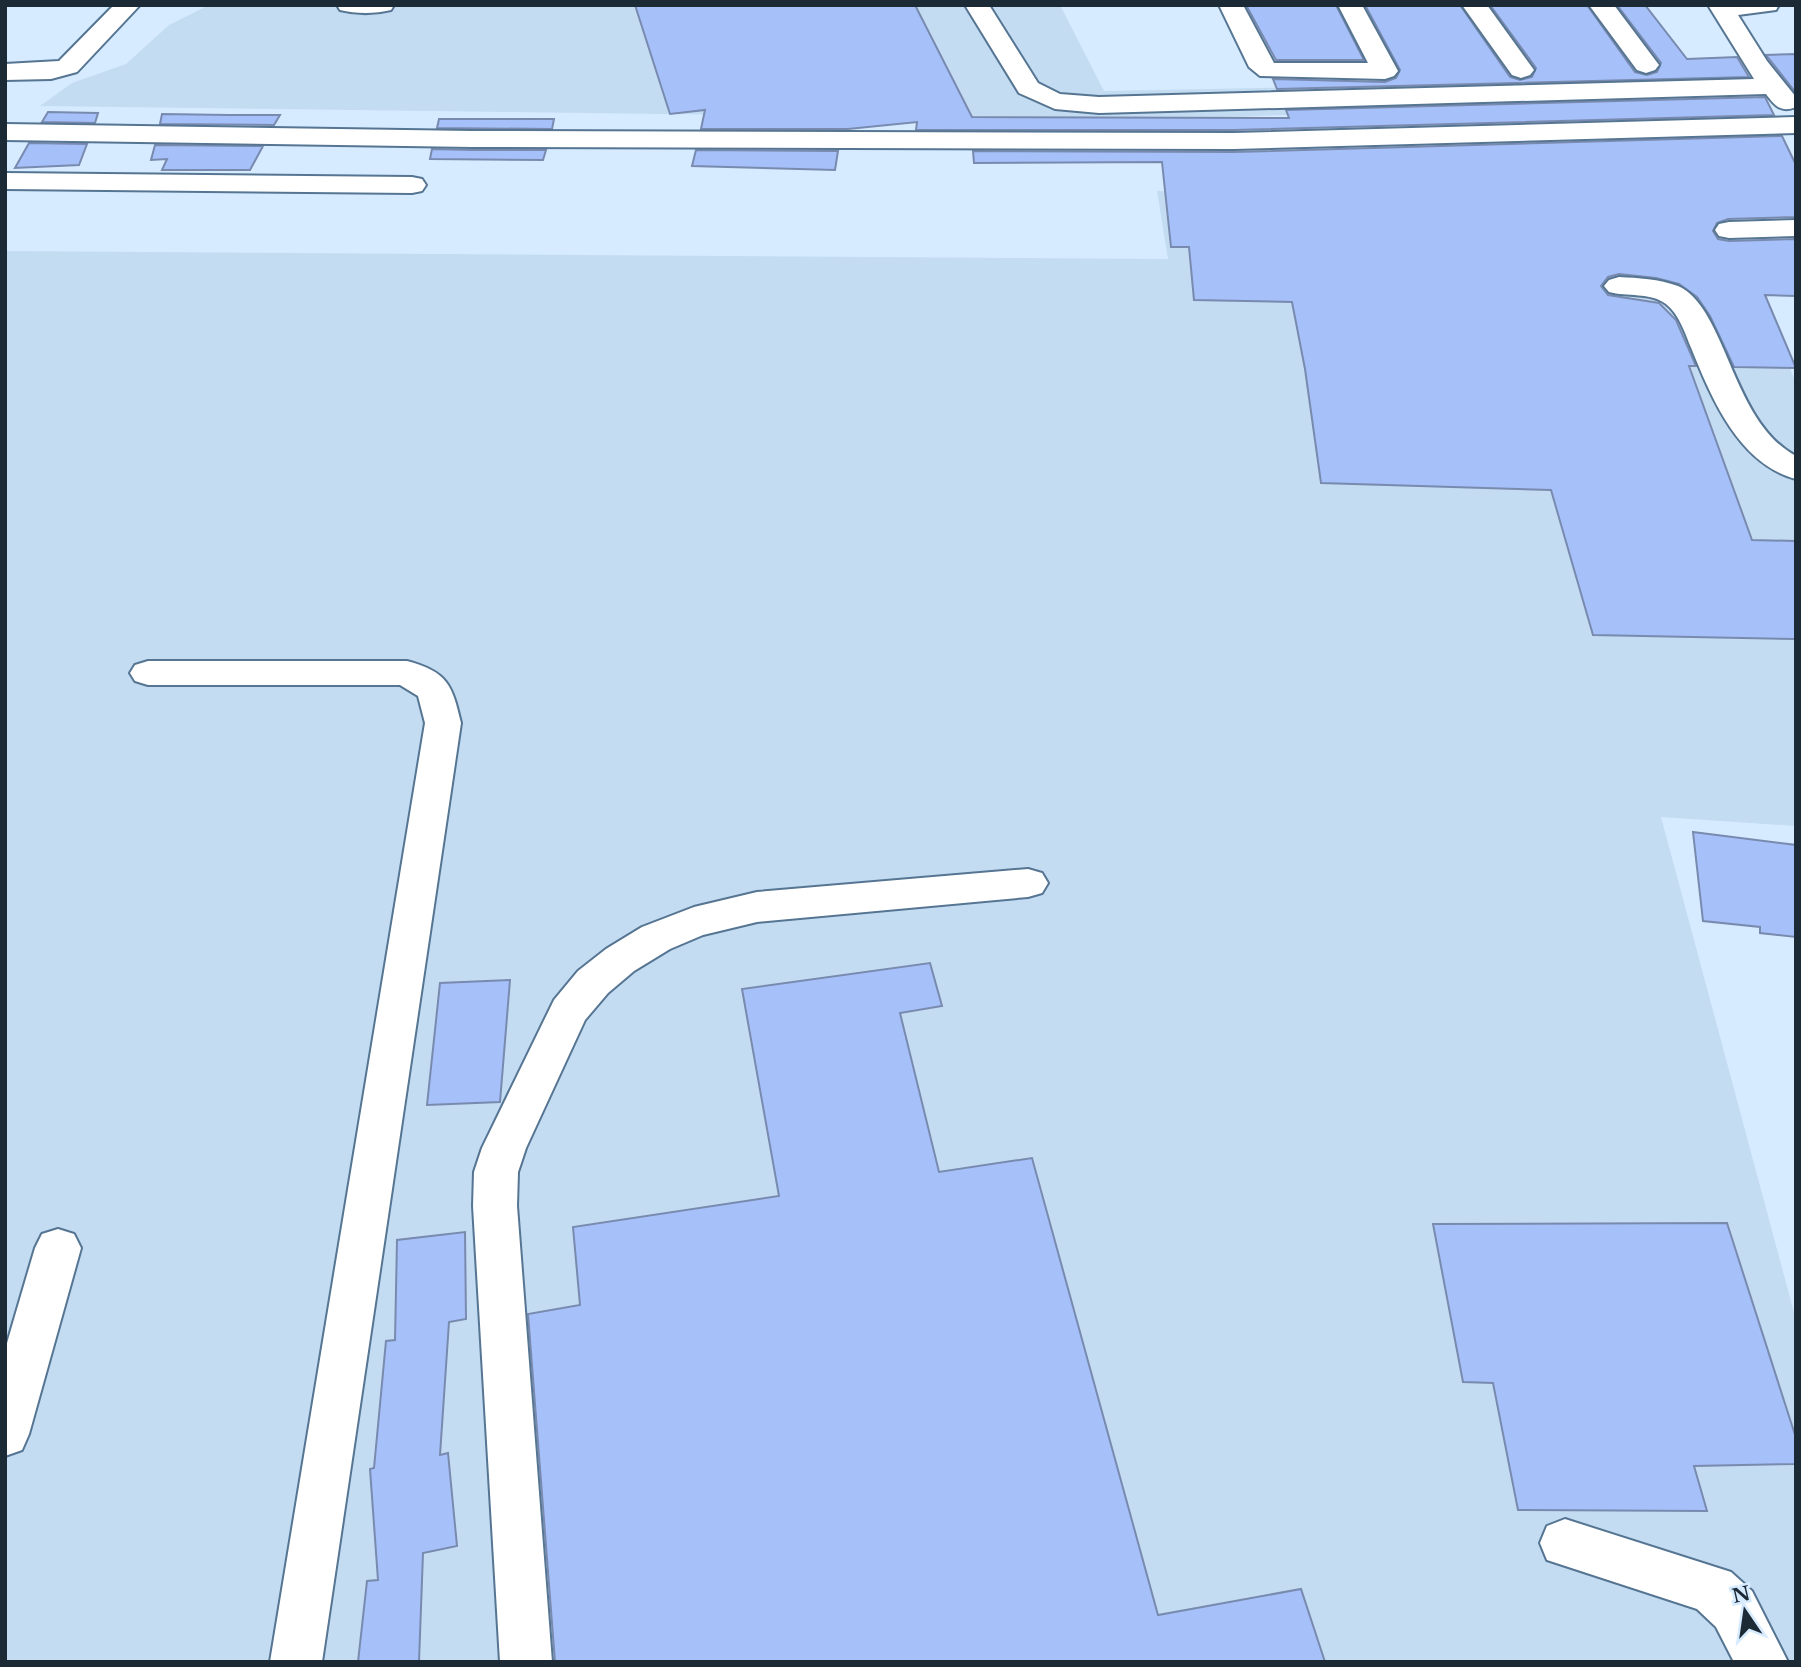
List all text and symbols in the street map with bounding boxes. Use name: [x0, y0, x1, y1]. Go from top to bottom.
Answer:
north arrow: [1710, 1576, 1780, 1646]
text: N: [1730, 1582, 1753, 1608]

